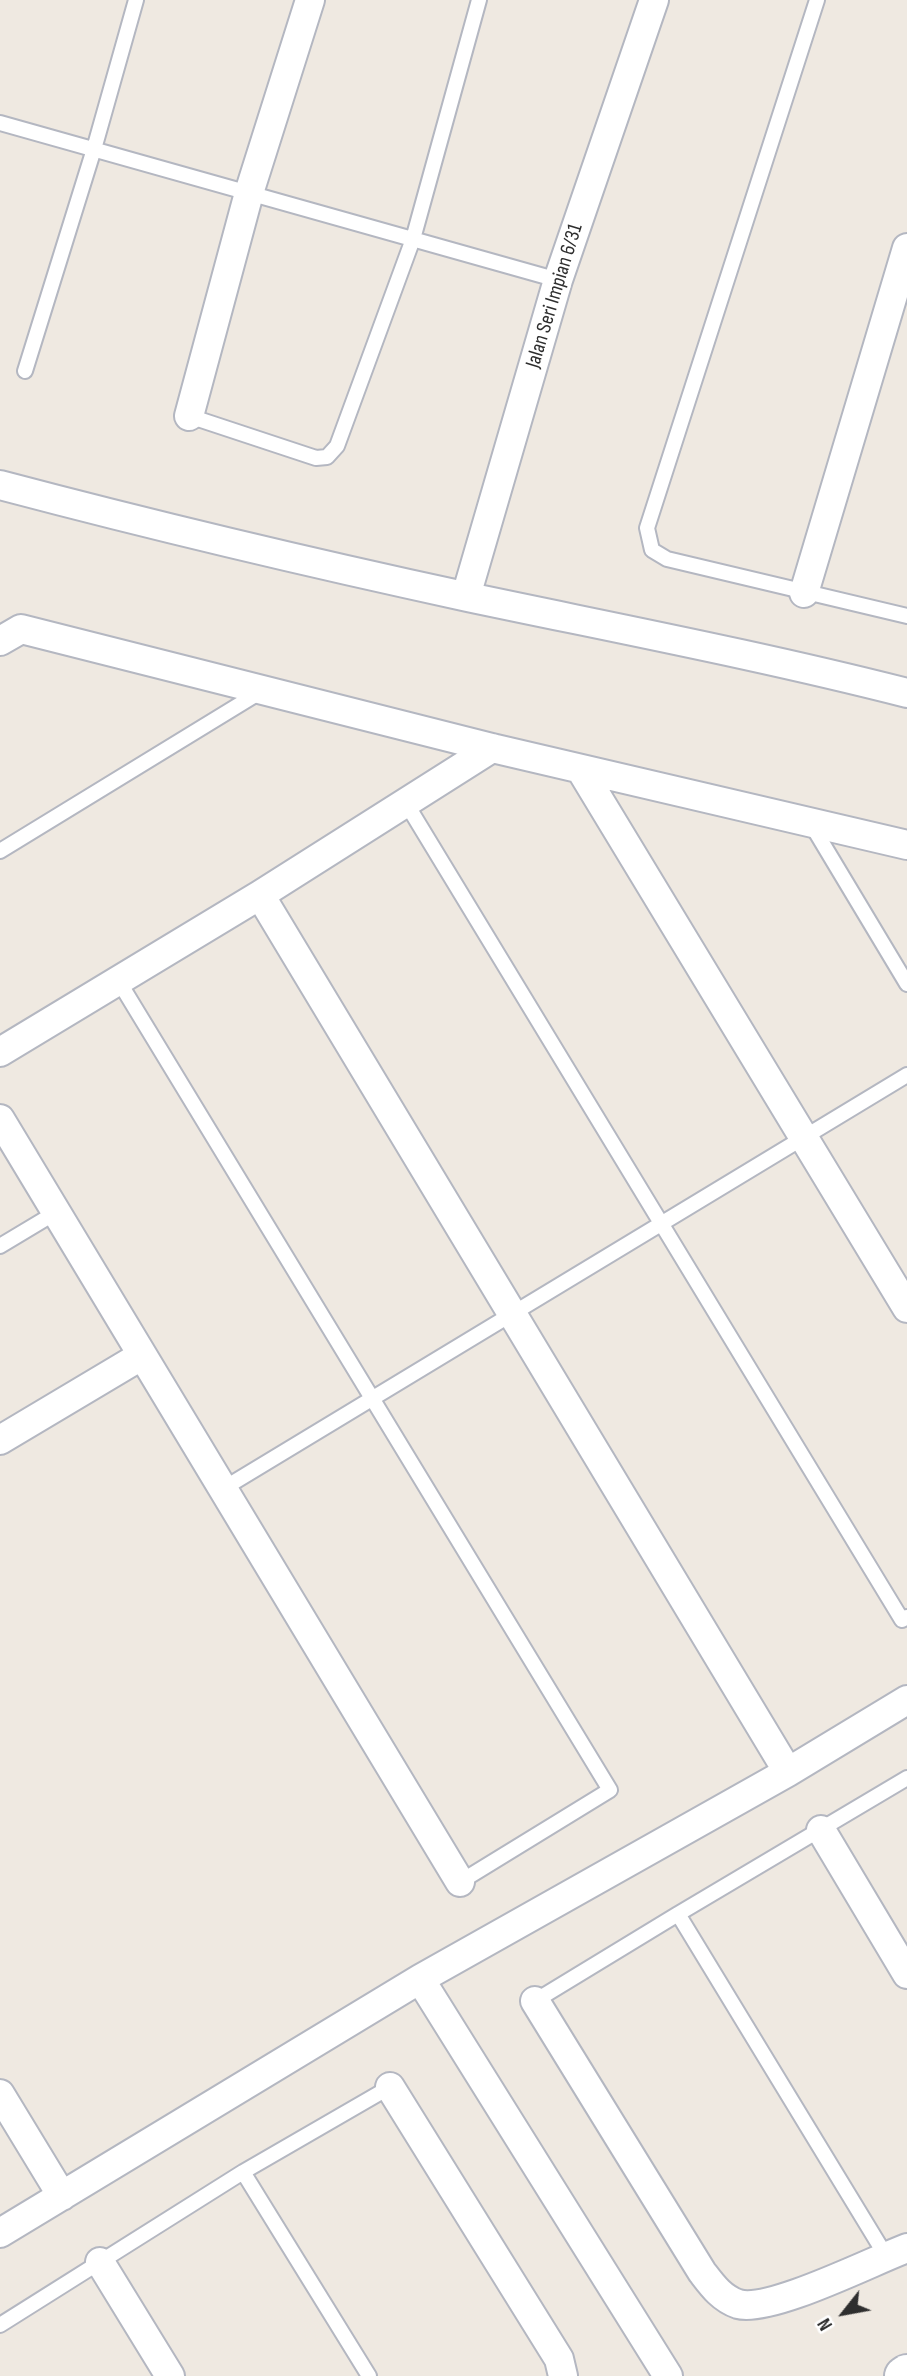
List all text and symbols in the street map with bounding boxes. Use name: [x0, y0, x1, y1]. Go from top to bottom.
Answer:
street label: Jalan Seri Impian 6/31: [521, 221, 589, 371]
north arrow: [809, 2278, 879, 2348]
text: N: [813, 2314, 838, 2334]

